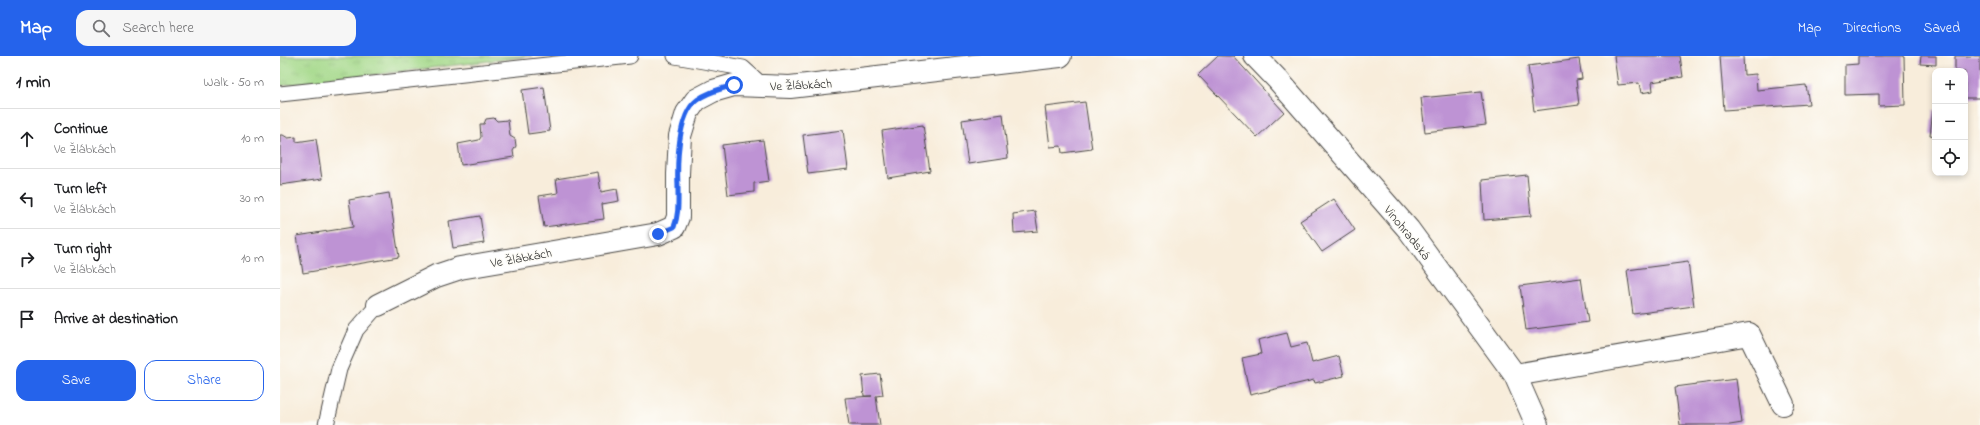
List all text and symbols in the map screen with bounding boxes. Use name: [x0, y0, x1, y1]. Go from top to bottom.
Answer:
search box: [76, 10, 356, 46]
text: Map: [20, 15, 52, 42]
icon: search: [90, 17, 112, 39]
text: Search here: [122, 17, 194, 39]
text: Map: [1798, 18, 1821, 39]
text: Directions: [1843, 18, 1901, 39]
text: Saved: [1923, 18, 1960, 39]
map controls: [1932, 68, 1968, 176]
button: +: [1932, 68, 1968, 104]
text: 1 min: [16, 70, 50, 95]
text: Walk · 50 m: [203, 73, 264, 92]
street label: Ve Žlábkách: [769, 74, 833, 97]
route start: [725, 76, 743, 94]
button: −: [1932, 104, 1968, 140]
text: Continue: [54, 118, 108, 140]
icon: ahead: [16, 128, 38, 150]
text: 10 m: [241, 129, 264, 148]
text: Ve Žlábkách: [54, 140, 116, 159]
button: locate: [1932, 140, 1968, 176]
text: Turn left: [54, 178, 107, 200]
icon: left: [16, 188, 38, 210]
text: 30 m: [240, 189, 264, 208]
text: Ve Žlábkách: [54, 200, 116, 219]
street label: Vinohradská: [1378, 201, 1435, 265]
route end: [649, 225, 667, 243]
text: Turn right: [54, 238, 112, 260]
street label: Ve Žlábkách: [488, 244, 553, 273]
icon: right: [16, 248, 38, 270]
text: 10 m: [241, 249, 264, 268]
text: Ve Žlábkách: [54, 260, 116, 279]
icon: arrive: [16, 308, 38, 330]
text: Arrive at destination: [54, 308, 178, 330]
button: Save: [16, 360, 136, 401]
button: Share: [144, 360, 264, 401]

